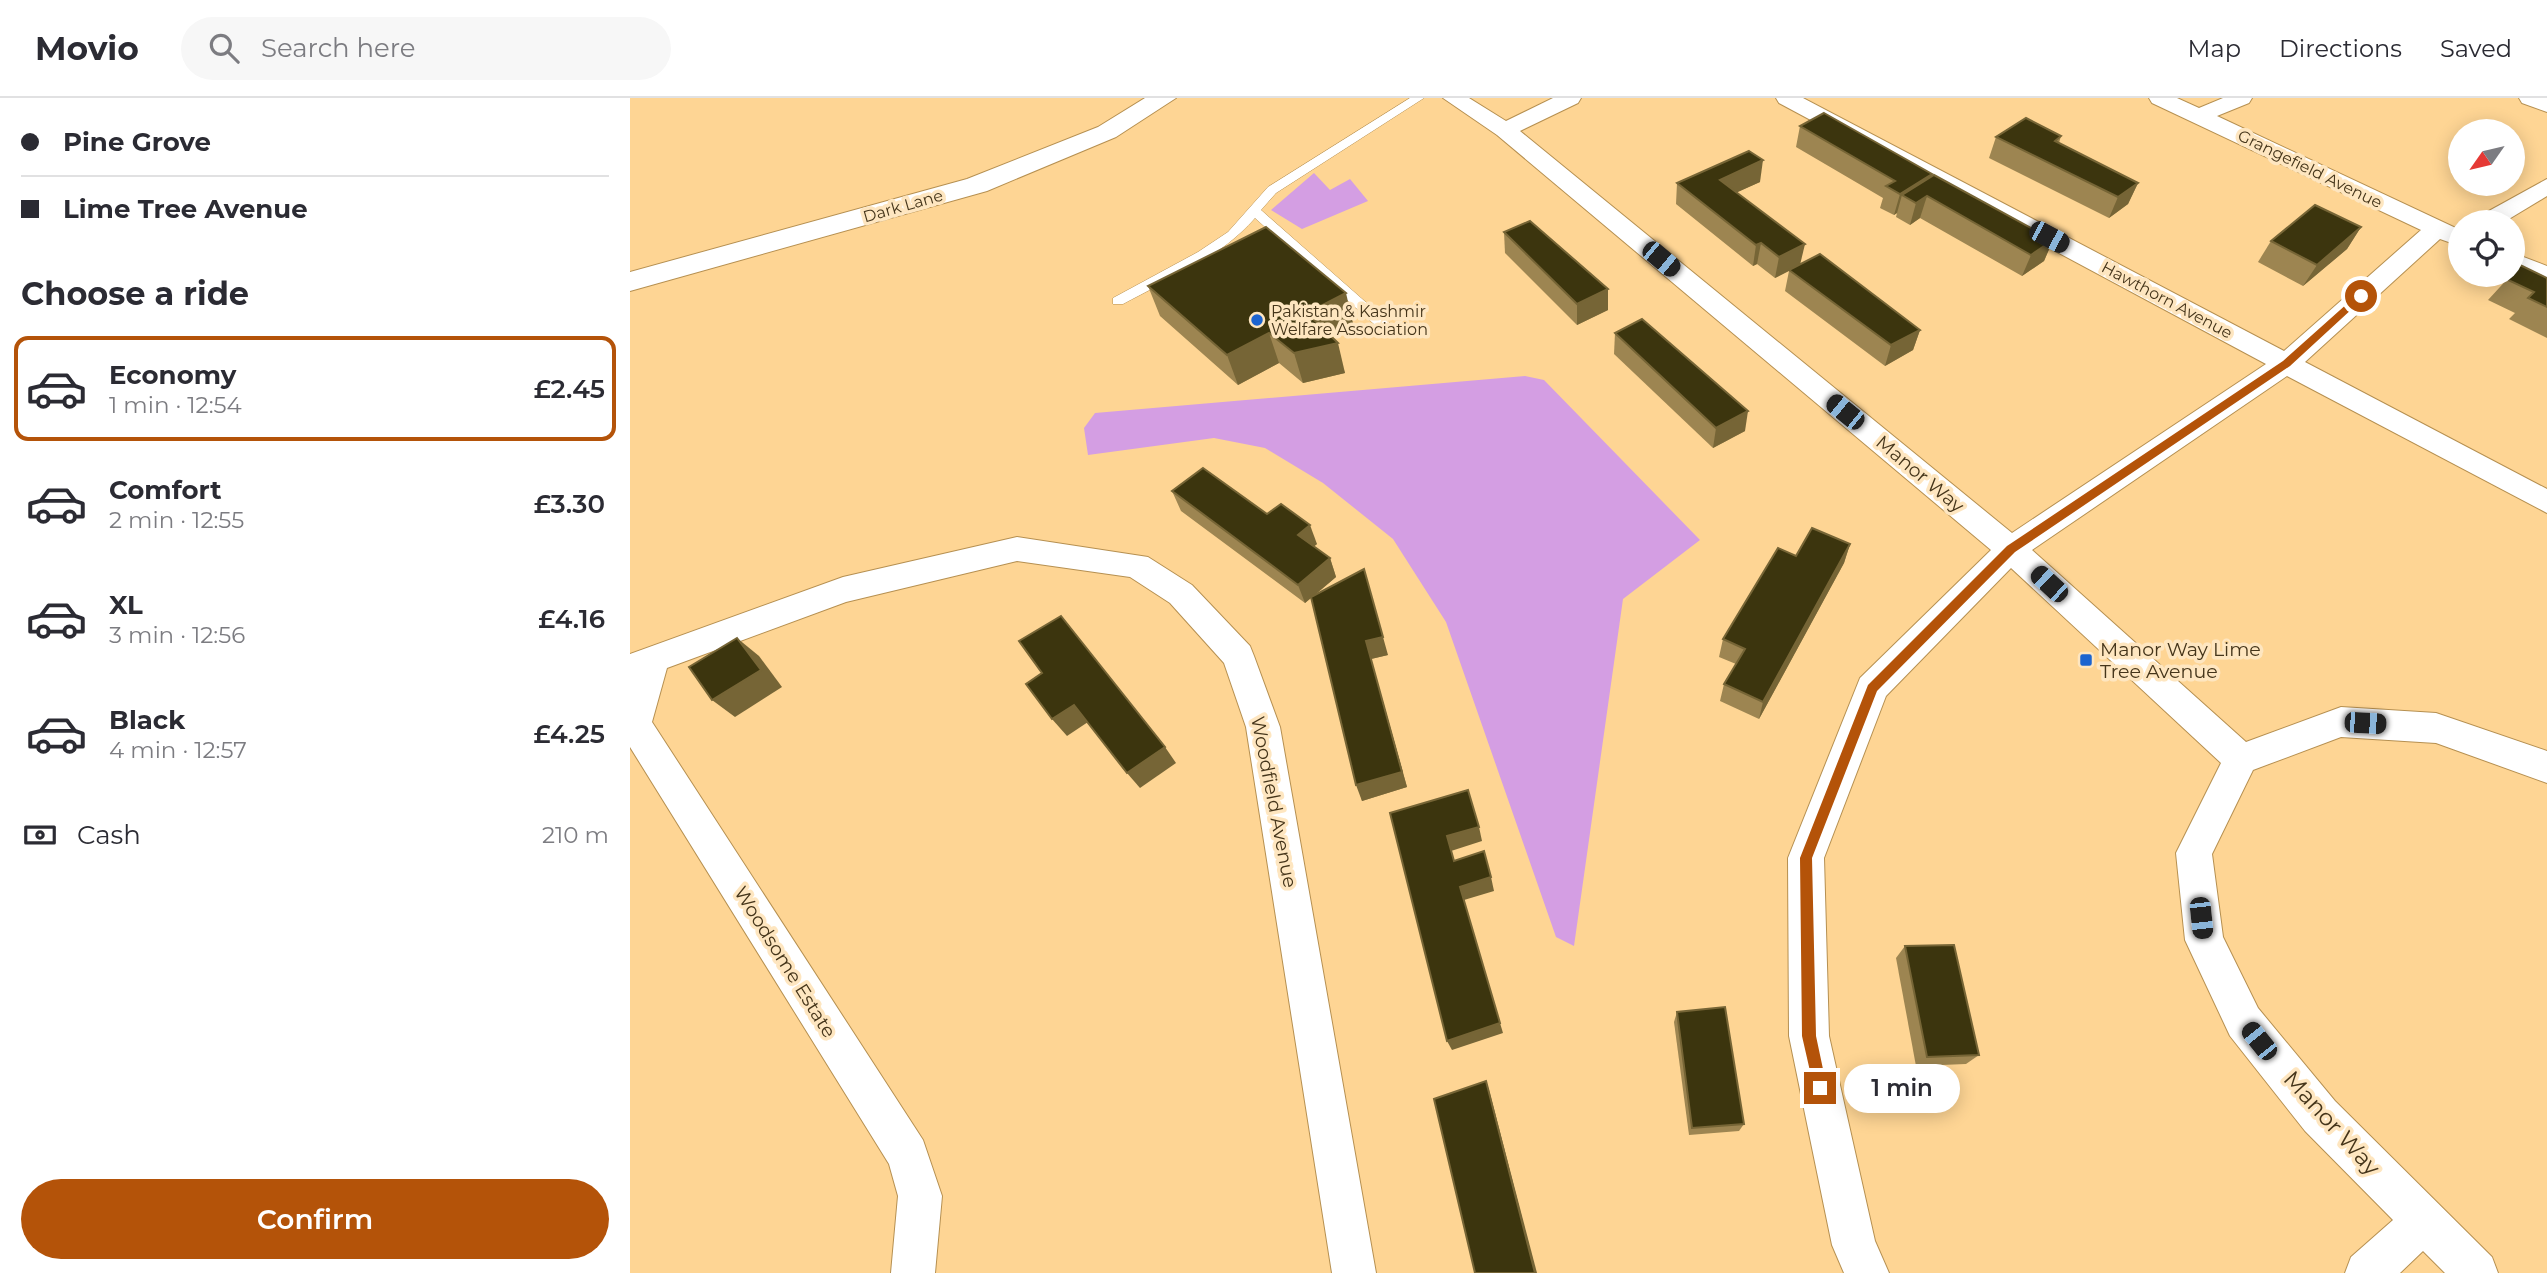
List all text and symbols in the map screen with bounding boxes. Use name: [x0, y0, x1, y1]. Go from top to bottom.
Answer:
search box: [181, 17, 671, 80]
text: Movio: [35, 28, 139, 68]
icon: search: [205, 29, 243, 67]
text: Search here: [261, 32, 416, 64]
text: Map: [2188, 34, 2241, 63]
text: Directions: [2279, 34, 2402, 63]
text: Saved: [2440, 34, 2512, 63]
north arrow: [2448, 119, 2525, 196]
map controls: [2448, 119, 2525, 287]
text: Pine Grove: [63, 126, 211, 158]
street label: Grangefield Avenue: [2235, 126, 2385, 212]
street label: Dark Lane: [861, 186, 945, 226]
text: Lime Tree Avenue: [63, 193, 308, 225]
button: locate: [2448, 210, 2525, 287]
car: [2026, 218, 2073, 256]
car: [1639, 237, 1684, 281]
street label: Hawthorn Avenue: [2098, 257, 2236, 343]
text: Choose a ride: [21, 274, 249, 313]
route start: [2345, 280, 2377, 312]
place label: Pakistan & Kashmir Welfare Association: [1271, 302, 1428, 339]
marker: Pakistan & Kashmir Welfare Association: [1249, 312, 1265, 328]
icon: car: [25, 357, 88, 420]
text: Economy: [109, 359, 236, 391]
text: £2.45: [534, 373, 605, 405]
text: 1 min · 12:54: [109, 391, 242, 419]
car: [1823, 391, 1868, 433]
street label: Manor Way: [1871, 431, 1969, 518]
icon: car: [25, 472, 88, 535]
text: Comfort: [109, 474, 221, 506]
text: £3.30: [534, 488, 605, 520]
text: 2 min · 12:55: [109, 506, 244, 534]
car: [2027, 562, 2072, 606]
icon: car: [25, 587, 88, 650]
text: XL: [109, 589, 143, 621]
text: £4.16: [538, 603, 605, 635]
text: 3 min · 12:56: [109, 621, 245, 649]
place label: Manor Way Lime Tree Avenue: [2100, 638, 2261, 683]
marker: Manor Way Lime Tree Avenue: [2078, 652, 2094, 668]
icon: car: [25, 702, 88, 765]
text: Black: [109, 704, 185, 736]
car: [2344, 711, 2387, 735]
street label: Woodfield Avenue: [1246, 714, 1302, 890]
text: £4.25: [534, 718, 605, 750]
text: 4 min · 12:57: [109, 736, 247, 764]
icon: cash: [21, 816, 59, 854]
text: Cash: [77, 819, 141, 851]
text: 210 m: [542, 821, 609, 849]
street label: Woodsome Estate: [729, 882, 841, 1042]
car: [2189, 896, 2214, 940]
car: [2238, 1018, 2281, 1064]
callout: 1 min: [1844, 1063, 1960, 1112]
street label: Manor Way: [2278, 1065, 2386, 1181]
route end: [1804, 1072, 1836, 1104]
text: 1 min: [1871, 1074, 1933, 1102]
button: Confirm: [21, 1179, 609, 1259]

